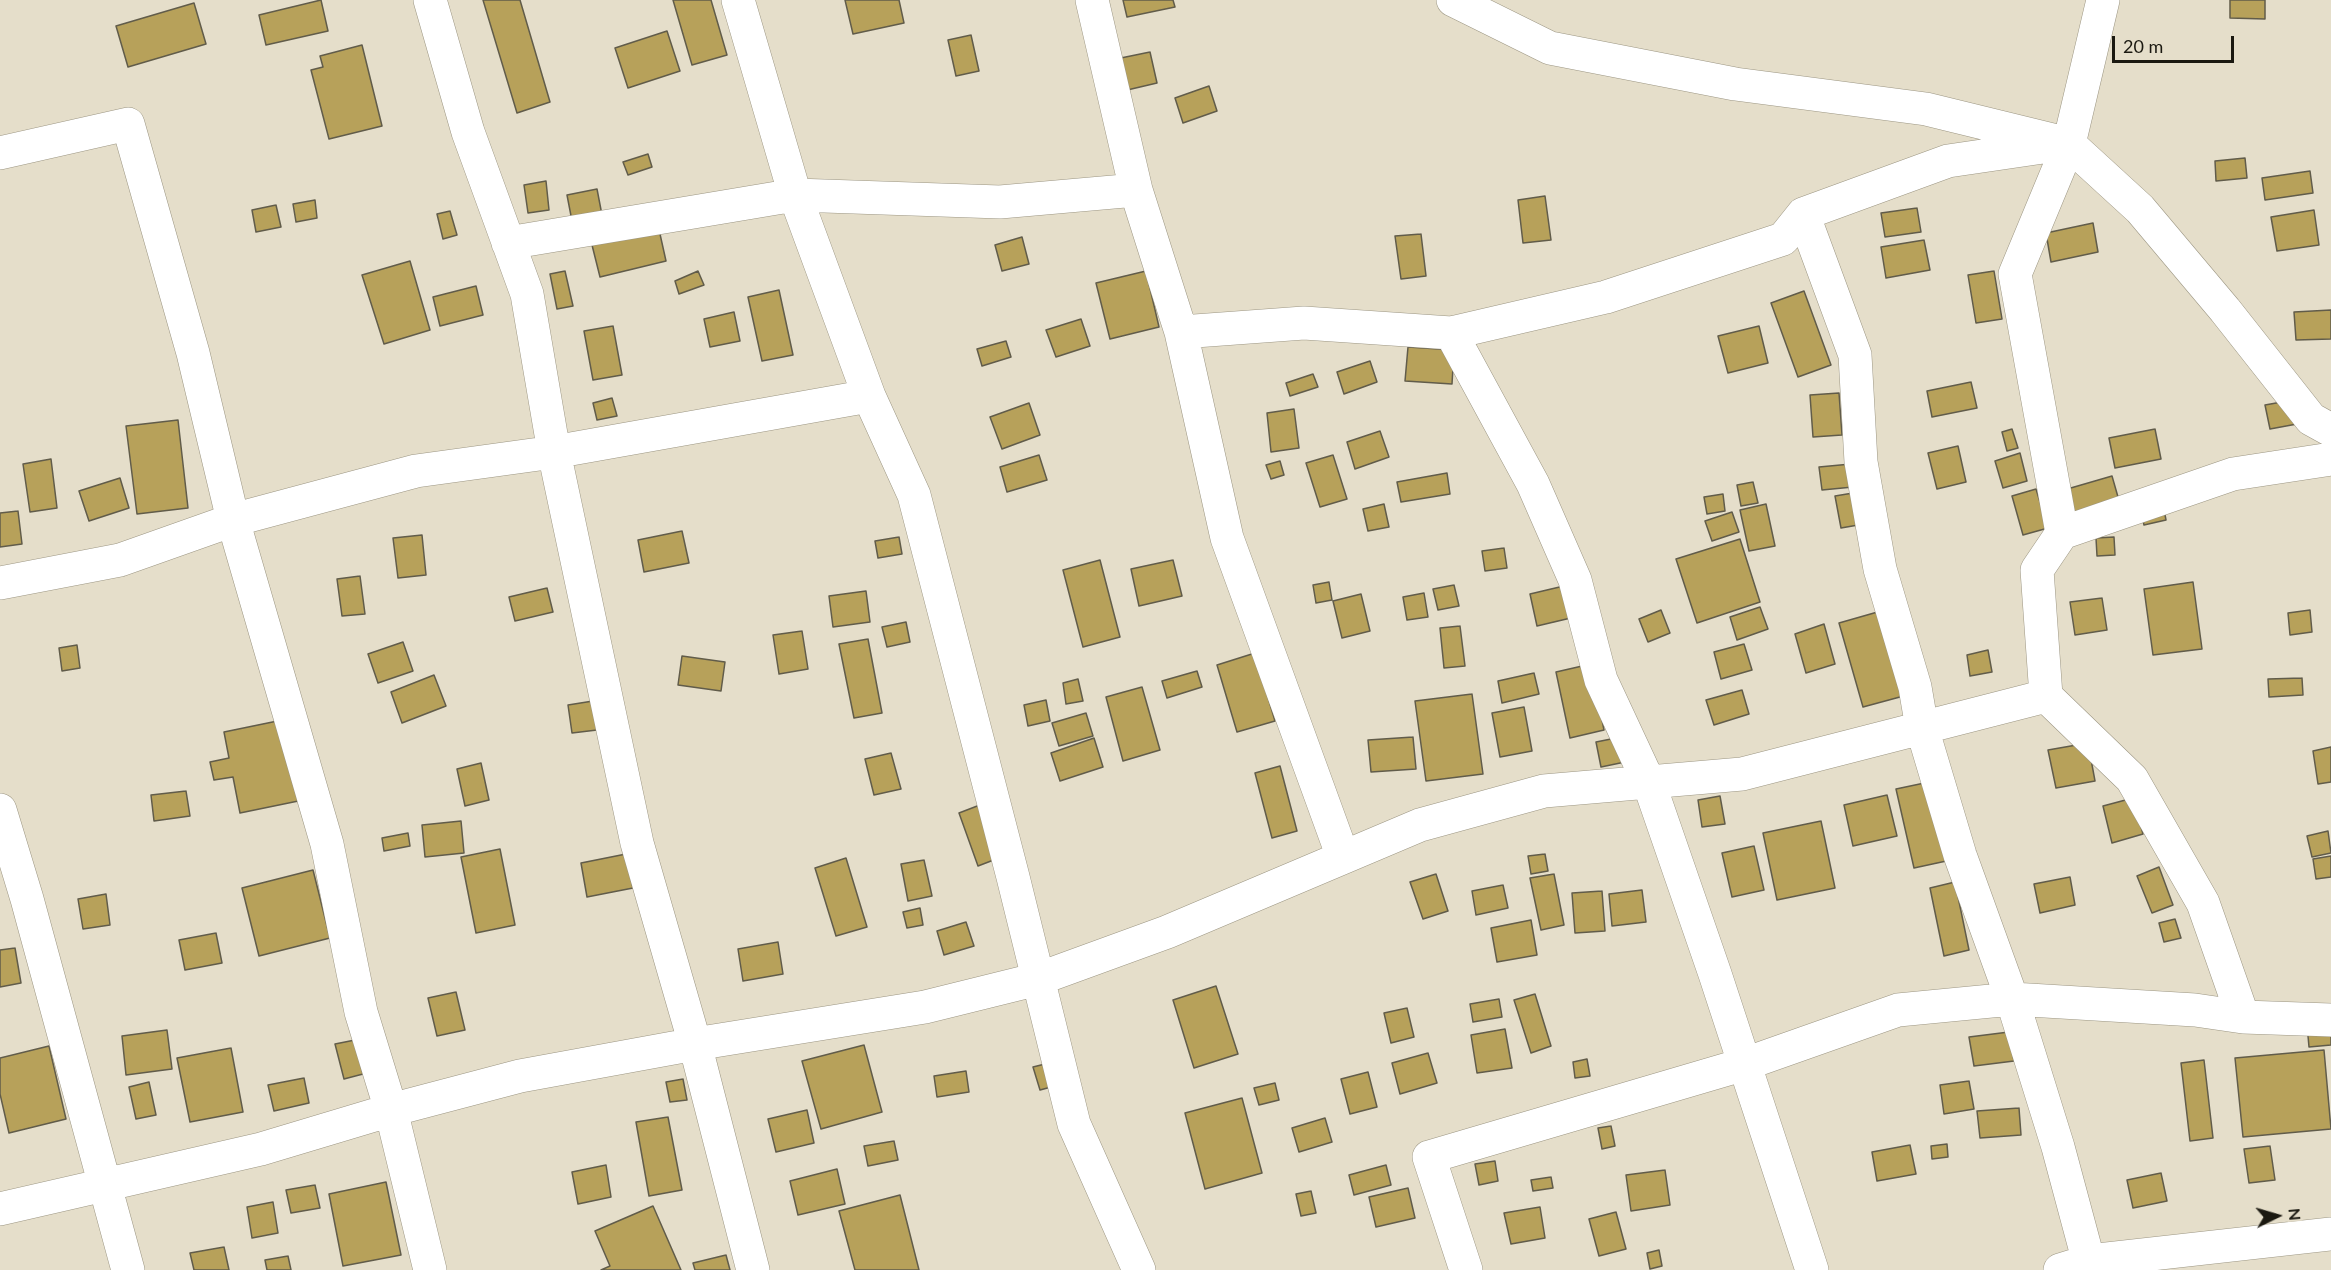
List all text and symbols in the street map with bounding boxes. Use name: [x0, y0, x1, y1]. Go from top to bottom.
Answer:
scale bar: [2115, 24, 2236, 62]
text: 20 m: [2123, 35, 2163, 57]
north arrow: [2247, 1186, 2307, 1246]
text: N: [2285, 1207, 2305, 1221]

